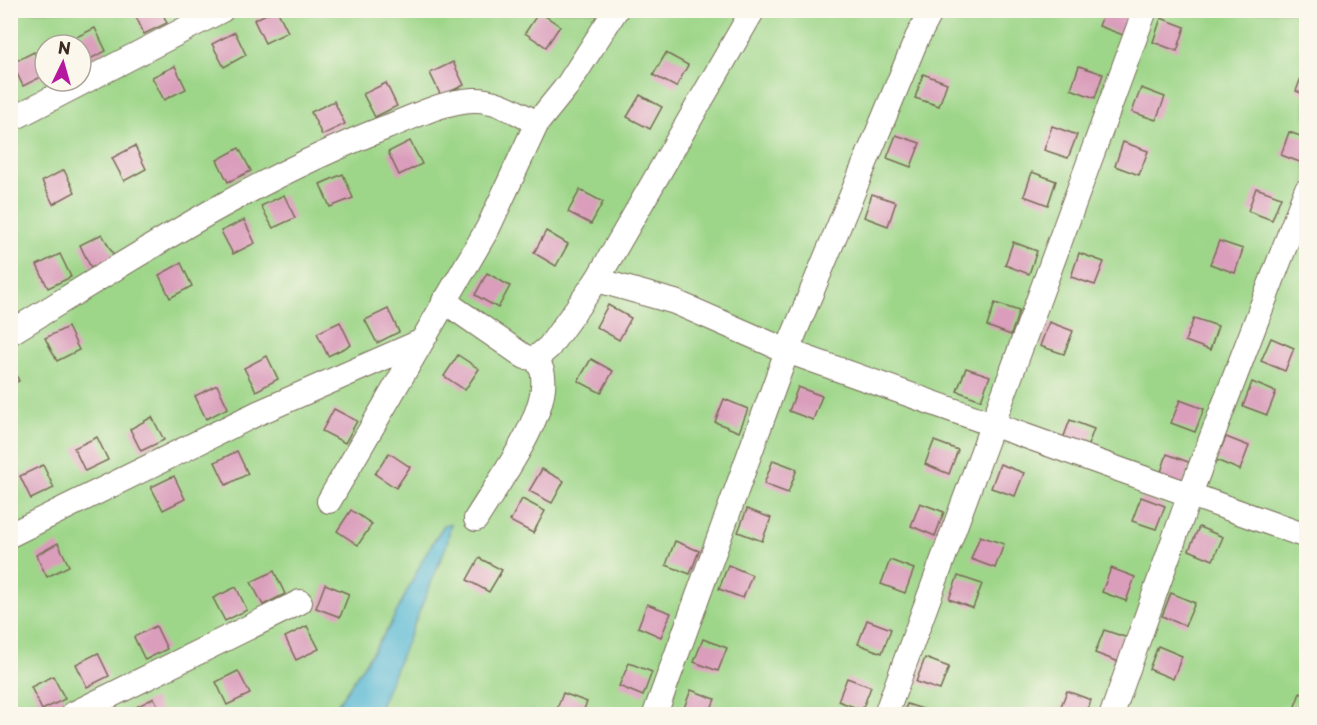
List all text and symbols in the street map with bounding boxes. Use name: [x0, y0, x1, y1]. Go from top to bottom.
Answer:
north arrow: [33, 33, 93, 93]
text: N: [57, 35, 72, 60]

